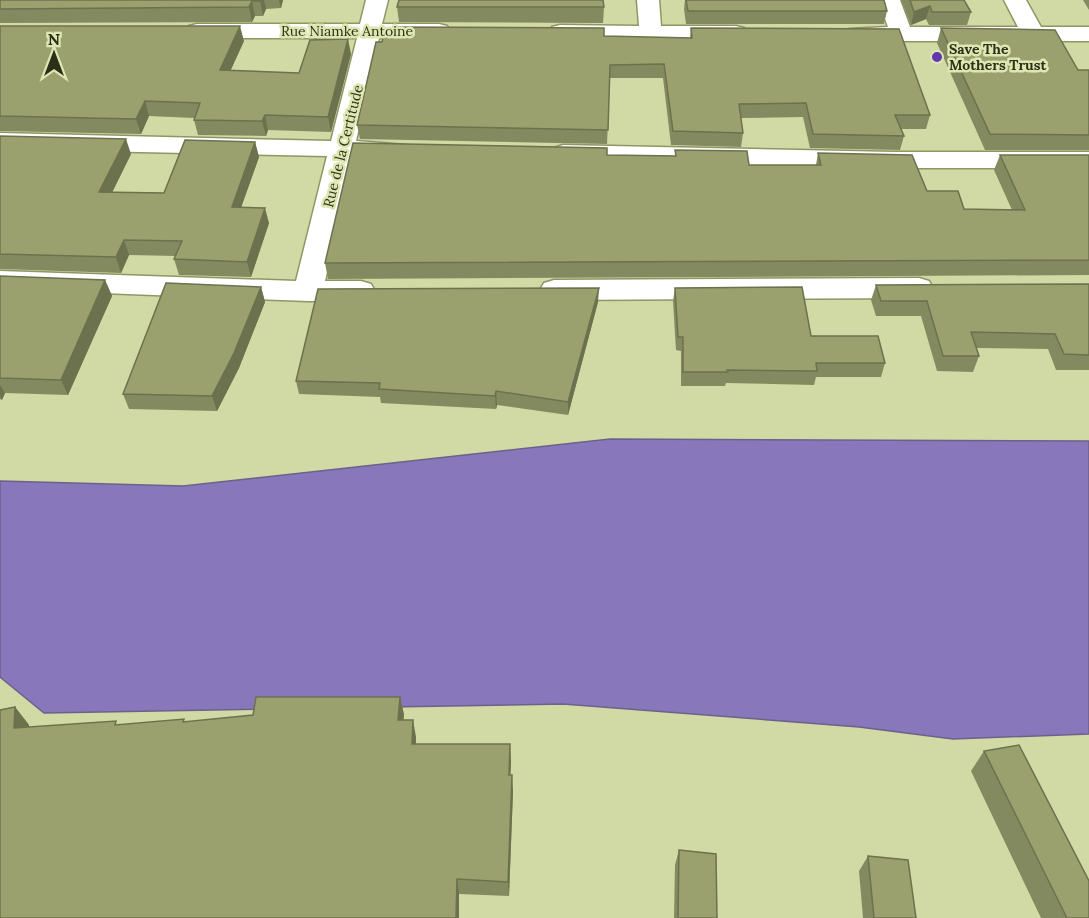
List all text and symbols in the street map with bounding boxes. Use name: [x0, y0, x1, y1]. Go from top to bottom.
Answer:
street label: Rue Niamke Antoine: [281, 22, 414, 40]
north arrow: [24, 24, 84, 84]
text: N: [48, 29, 60, 49]
place label: Save The Mothers Trust: [949, 40, 1047, 74]
marker: Save The Mothers Trust: [930, 50, 944, 64]
street label: Rue de la Certitude: [319, 82, 367, 209]

